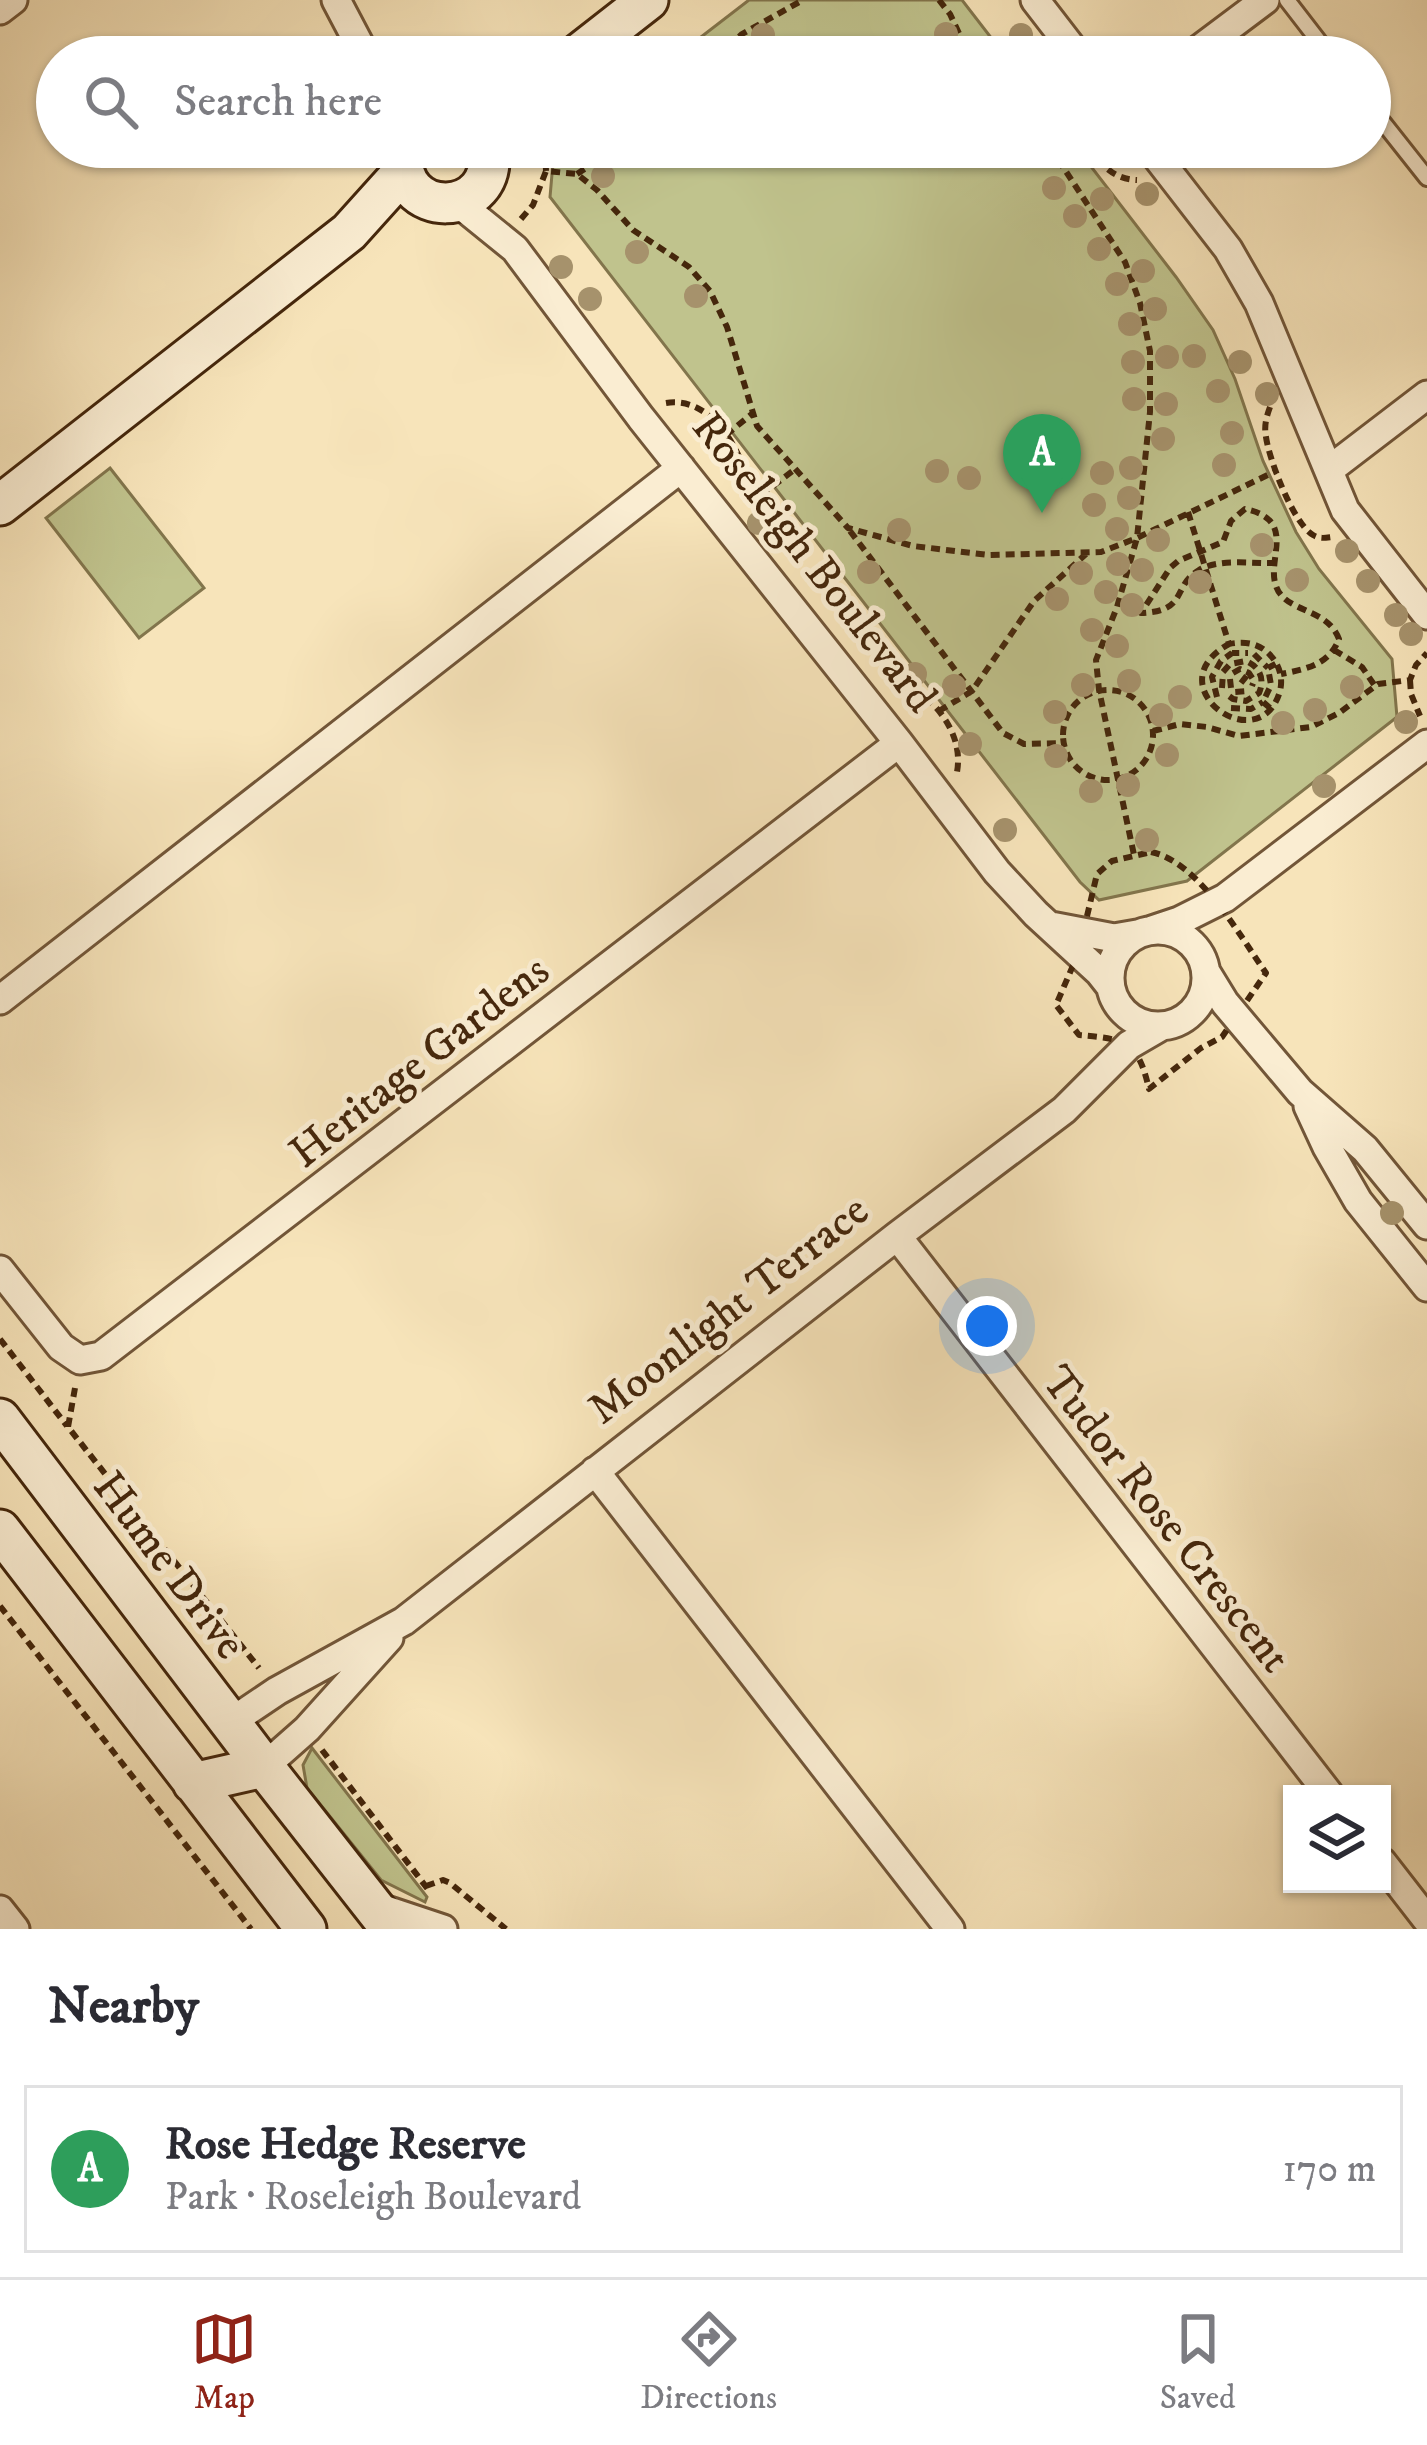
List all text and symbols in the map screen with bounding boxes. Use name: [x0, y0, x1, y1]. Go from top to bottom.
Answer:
search box: [36, 36, 1391, 168]
icon: search: [78, 69, 144, 135]
text: Search here: [174, 74, 382, 130]
street label: Roseleigh Boulevard: [679, 401, 949, 725]
pin: A: [1003, 414, 1081, 513]
street label: Heritage Gardens: [279, 944, 561, 1181]
street label: Moonlight Terrace: [577, 1183, 880, 1437]
your location: [957, 1296, 1017, 1356]
street label: Tudor Rose Crescent: [1029, 1355, 1303, 1684]
street label: Hume Drive: [80, 1461, 257, 1671]
map controls: [1283, 1785, 1391, 1893]
button: layers: [1283, 1785, 1391, 1893]
text: Nearby: [48, 1975, 199, 2039]
text: Rose Hedge Reserve: [165, 2117, 526, 2173]
text: A: [78, 2145, 102, 2194]
text: 170 m: [1282, 2145, 1376, 2194]
text: Park · Roseleigh Boulevard: [165, 2173, 581, 2222]
tab: Map: [191, 2306, 257, 2419]
tab: Directions: [640, 2306, 777, 2419]
tab: Saved: [1160, 2306, 1236, 2419]

